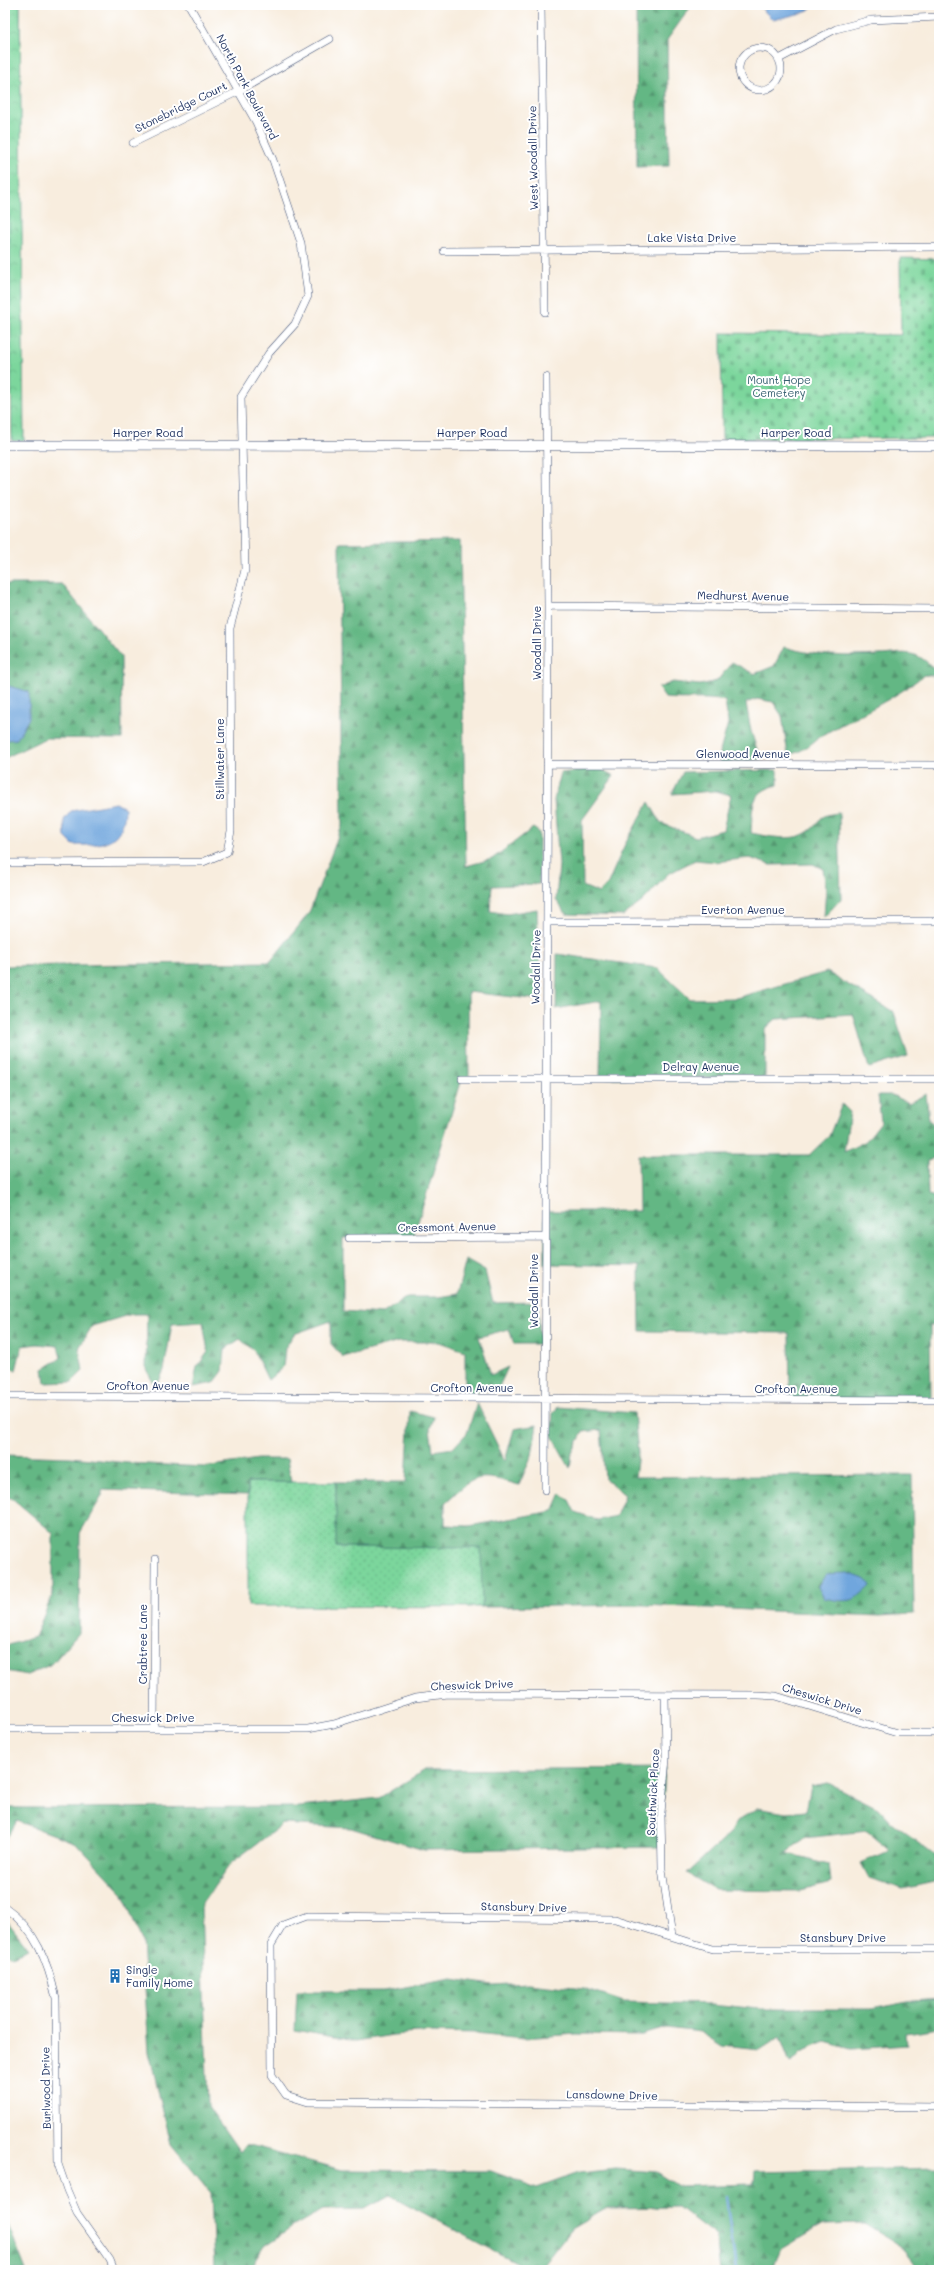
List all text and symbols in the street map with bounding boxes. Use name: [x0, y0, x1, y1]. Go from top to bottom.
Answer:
street label: North Park Boulevard: [213, 31, 282, 142]
street label: Stonebridge Court: [132, 78, 230, 135]
street label: West Woodall Drive: [524, 105, 541, 211]
street label: Lake Vista Drive: [648, 230, 737, 245]
park label: Mount Hope Cemetery: [747, 372, 811, 400]
street label: Harper Road: [113, 425, 183, 440]
street label: Harper Road: [437, 425, 507, 440]
street label: Harper Road: [761, 425, 831, 440]
street label: Medhurst Avenue: [697, 587, 789, 604]
street label: Woodall Drive: [529, 605, 544, 680]
street label: Stillwater Lane: [212, 718, 227, 800]
street label: Glenwood Avenue: [696, 746, 790, 761]
street label: Everton Avenue: [701, 902, 785, 917]
street label: Woodall Drive: [527, 929, 544, 1004]
street label: Delray Avenue: [663, 1059, 740, 1074]
street label: Cressmont Avenue: [398, 1218, 497, 1235]
street label: Woodall Drive: [526, 1253, 541, 1328]
street label: Crofton Avenue: [106, 1378, 190, 1393]
street label: Crofton Avenue: [430, 1380, 514, 1395]
street label: Crofton Avenue: [754, 1381, 838, 1396]
street label: Crabtree Lane: [135, 1604, 150, 1684]
street label: Cheswick Drive: [430, 1676, 514, 1693]
street label: Cheswick Drive: [780, 1679, 864, 1718]
street label: Cheswick Drive: [111, 1710, 195, 1725]
street label: Southwick Place: [643, 1748, 662, 1836]
street label: Stansbury Drive: [481, 1898, 567, 1915]
street label: Stansbury Drive: [800, 1930, 886, 1945]
place label: Single Family Home: [126, 1962, 193, 1990]
building icon: Single Family Home: [107, 1968, 123, 1984]
street label: Burlwood Drive: [37, 2047, 54, 2129]
street label: Lansdowne Drive: [566, 2086, 658, 2103]

